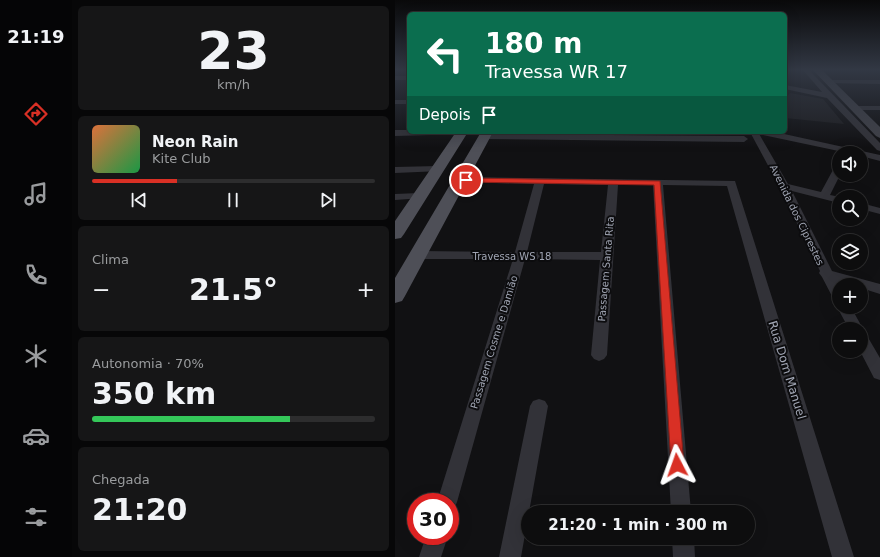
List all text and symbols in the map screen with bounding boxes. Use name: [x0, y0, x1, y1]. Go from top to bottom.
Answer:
text: 23: [197, 21, 270, 81]
text: 21:19: [7, 26, 65, 47]
text: 180 m: [485, 27, 582, 60]
icon: left: [419, 28, 471, 80]
text: Travessa WR 17: [485, 61, 628, 82]
text: km/h: [217, 77, 250, 92]
icon: directions: [22, 100, 50, 128]
icon: arrive: [478, 104, 500, 126]
text: Depois: [419, 106, 470, 124]
text: Neon Rain: [152, 133, 238, 151]
map controls: [832, 146, 868, 358]
button: sound: [832, 146, 868, 182]
text: Kite Club: [152, 151, 211, 166]
pin: [449, 163, 483, 197]
street label: Avenida dos Ciprestes: [768, 163, 826, 267]
icon: arrive: [455, 169, 477, 191]
icon: music: [22, 180, 50, 208]
icon: previous: [128, 189, 150, 211]
icon: pause: [222, 189, 244, 211]
icon: next: [317, 189, 339, 211]
button: search: [832, 190, 868, 226]
street label: Passagem Santa Rita: [596, 216, 616, 322]
button: layers: [832, 234, 868, 270]
street label: Travessa WS 18: [472, 251, 551, 262]
text: Clima: [92, 252, 129, 267]
icon: phone: [22, 261, 50, 289]
text: 21.5°: [189, 272, 278, 307]
street label: Passagem Cosme e Damião: [468, 274, 520, 410]
text: −: [92, 277, 110, 302]
text: +: [357, 277, 375, 302]
button: +: [832, 278, 868, 314]
street label: Rua Dom Manuel: [765, 319, 809, 421]
button: −: [832, 322, 868, 358]
icon: climate: [22, 342, 50, 370]
text: Autonomia · 70%: [92, 356, 204, 371]
text: 350 km: [92, 376, 216, 411]
icon: car: [22, 422, 50, 450]
position arrow: [656, 444, 698, 486]
text: Chegada: [92, 472, 150, 487]
text: 21:20: [92, 492, 188, 527]
speed limit sign: 30: [407, 493, 459, 545]
icon: filters: [22, 503, 50, 531]
text: 21:20 · 1 min · 300 m: [548, 516, 728, 534]

